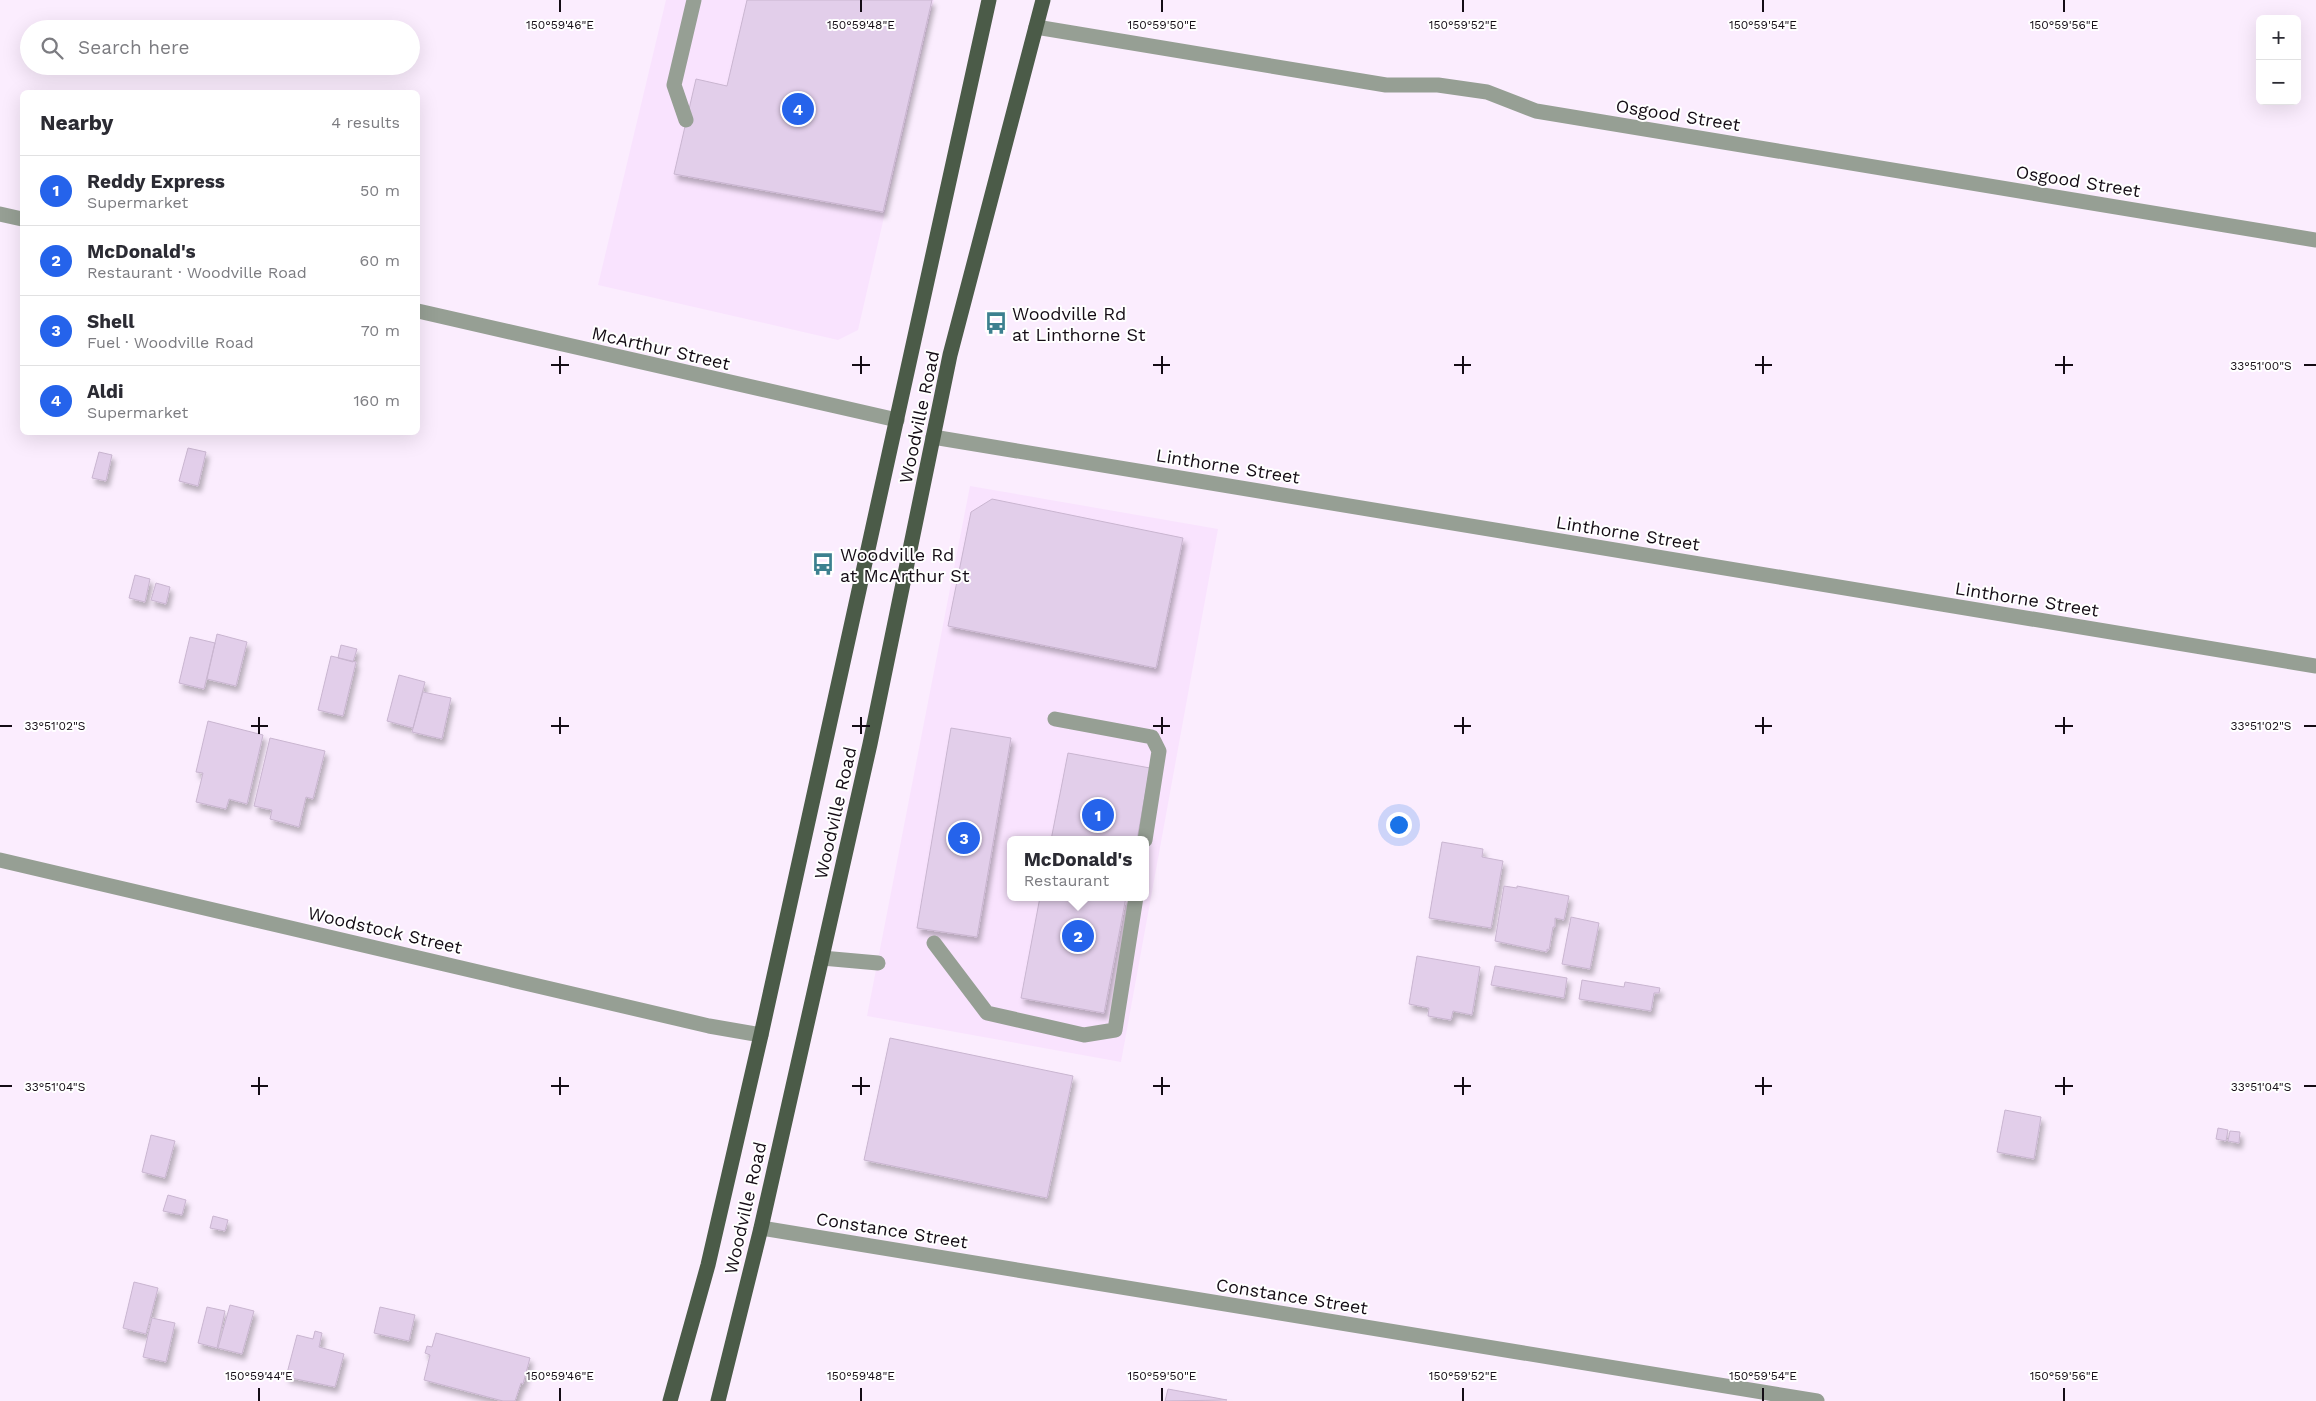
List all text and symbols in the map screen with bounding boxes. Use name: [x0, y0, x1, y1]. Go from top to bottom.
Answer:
map controls: [2256, 15, 2301, 105]
button: +: [2256, 15, 2301, 60]
text: 150°59'46"E: [526, 18, 594, 32]
text: 150°59'48"E: [827, 18, 895, 32]
text: 150°59'50"E: [1128, 18, 1197, 32]
text: 150°59'52"E: [1429, 18, 1497, 32]
text: 150°59'54"E: [1729, 18, 1797, 32]
text: 150°59'56"E: [2030, 18, 2099, 32]
search box: [20, 20, 420, 75]
icon: search: [38, 34, 66, 62]
text: Search here: [78, 36, 189, 59]
button: −: [2256, 60, 2301, 105]
pin: 4: [782, 90, 814, 128]
street label: Osgood Street: [1614, 95, 1742, 135]
text: Nearby: [40, 110, 113, 135]
text: 4 results: [331, 113, 400, 132]
street label: Osgood Street: [2014, 161, 2142, 201]
text: Reddy Express: [87, 170, 225, 193]
text: 1: [53, 181, 59, 200]
text: 50 m: [360, 181, 400, 200]
text: Supermarket: [87, 193, 188, 212]
text: McDonald's: [87, 240, 196, 263]
text: 2: [51, 251, 61, 270]
text: 60 m: [360, 251, 400, 270]
text: Restaurant · Woodville Road: [87, 263, 307, 282]
place label: Woodville Rd at Linthorne St: [1012, 303, 1146, 345]
text: Shell: [87, 310, 134, 333]
bus stop icon: Woodville Rd at Linthorne St: [983, 310, 1009, 336]
text: 3: [51, 321, 61, 340]
text: 70 m: [361, 321, 400, 340]
street label: McArthur Street: [590, 322, 733, 374]
text: Fuel · Woodville Road: [87, 333, 254, 352]
street label: Woodville Road: [895, 349, 943, 485]
text: 33°51'00"S: [2230, 359, 2292, 373]
text: Aldi: [87, 380, 124, 403]
text: 4: [51, 391, 61, 410]
text: 160 m: [353, 391, 400, 410]
text: Supermarket: [87, 403, 188, 422]
street label: Linthorne Street: [1155, 444, 1302, 488]
street label: Linthorne Street: [1555, 511, 1702, 555]
place label: Woodville Rd at McArthur St: [840, 544, 970, 586]
bus stop icon: Woodville Rd at McArthur St: [810, 551, 836, 577]
street label: Linthorne Street: [1954, 577, 2101, 621]
text: 33°51'02"S: [25, 719, 85, 733]
text: 33°51'02"S: [2231, 719, 2291, 733]
street label: Woodville Road: [810, 745, 860, 881]
pin: 1: [1082, 796, 1114, 834]
your location: [1386, 812, 1412, 838]
pin: 3: [948, 819, 980, 857]
popup: [1007, 836, 1149, 901]
text: McDonald's: [1024, 848, 1132, 871]
text: Restaurant: [1024, 871, 1109, 890]
street label: Woodstock Street: [306, 902, 465, 958]
pin: 2: [1062, 917, 1094, 955]
text: 33°51'04"S: [25, 1080, 85, 1094]
text: 33°51'04"S: [2231, 1080, 2291, 1094]
street label: Woodville Road: [720, 1140, 770, 1276]
street label: Constance Street: [815, 1208, 970, 1252]
street label: Constance Street: [1215, 1274, 1370, 1318]
text: 150°59'44"E: [225, 1369, 293, 1383]
text: 150°59'46"E: [526, 1369, 594, 1383]
text: 150°59'48"E: [827, 1369, 895, 1383]
text: 150°59'50"E: [1128, 1369, 1197, 1383]
text: 150°59'52"E: [1429, 1369, 1497, 1383]
text: 150°59'54"E: [1729, 1369, 1797, 1383]
text: 150°59'56"E: [2030, 1369, 2099, 1383]

